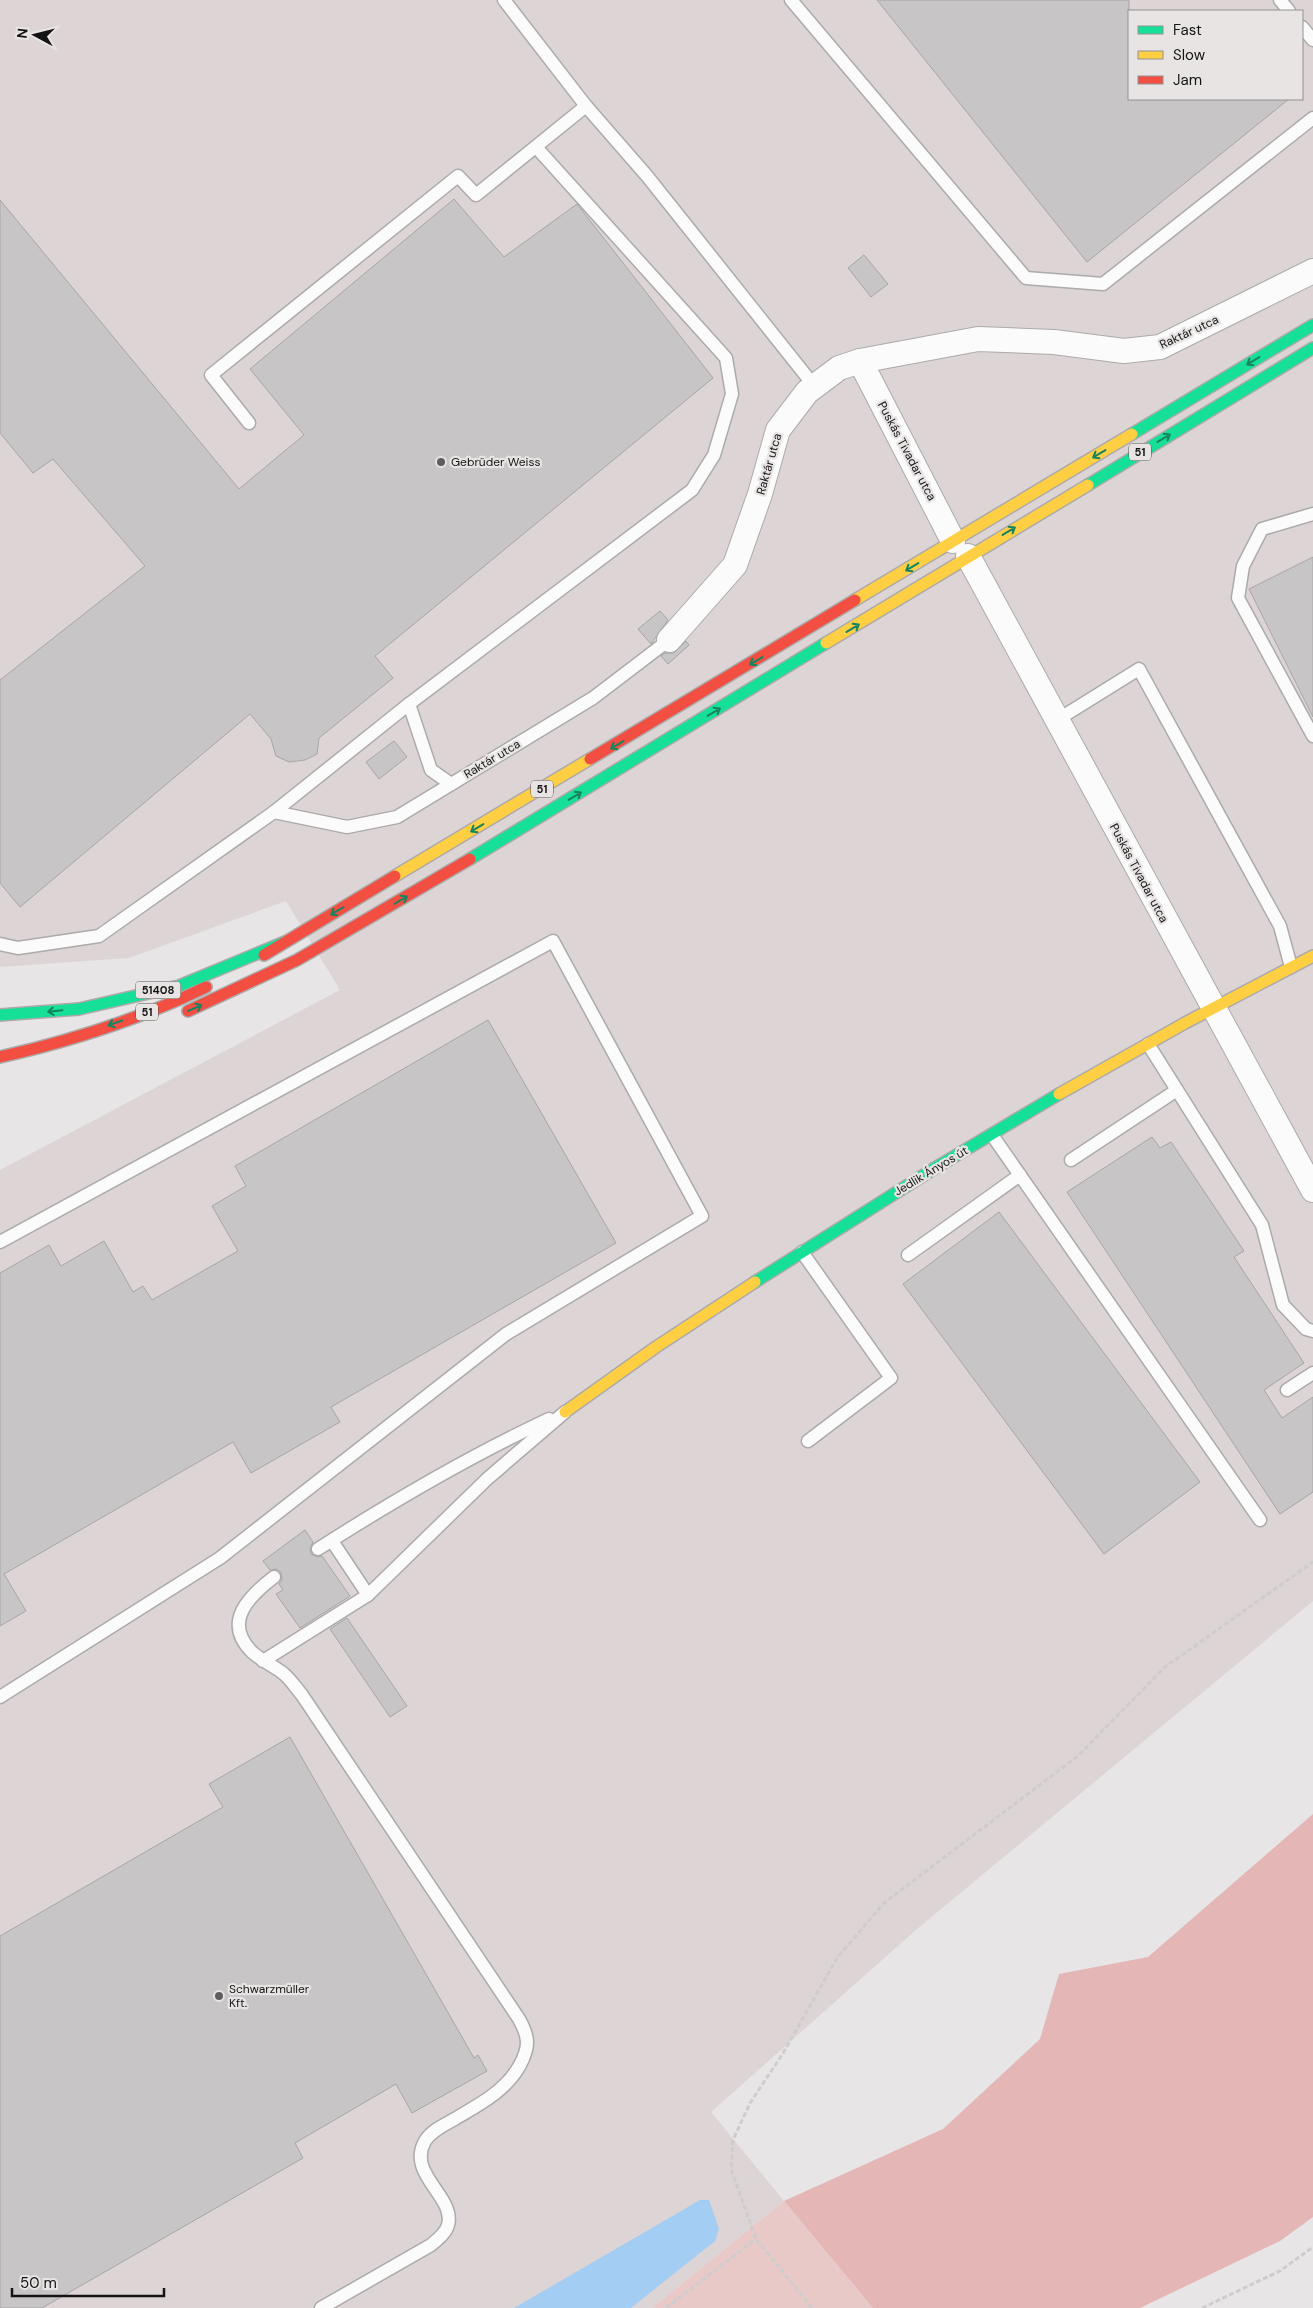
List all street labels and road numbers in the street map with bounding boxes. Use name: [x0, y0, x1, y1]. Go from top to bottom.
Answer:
street label: Raktár utca: [1157, 311, 1221, 353]
street label: Puskás Tivadar utca: [874, 399, 940, 503]
street label: Raktár utca: [753, 431, 785, 497]
road number: 51: [1129, 444, 1151, 461]
street label: Raktár utca: [461, 736, 523, 782]
road number: 51: [531, 781, 553, 798]
street label: Puskás Tivadar utca: [1106, 821, 1172, 925]
road number: 51408: [136, 982, 180, 998]
road number: 51: [136, 1004, 158, 1020]
street label: Jedlik Ányos út: [891, 1142, 971, 1199]

